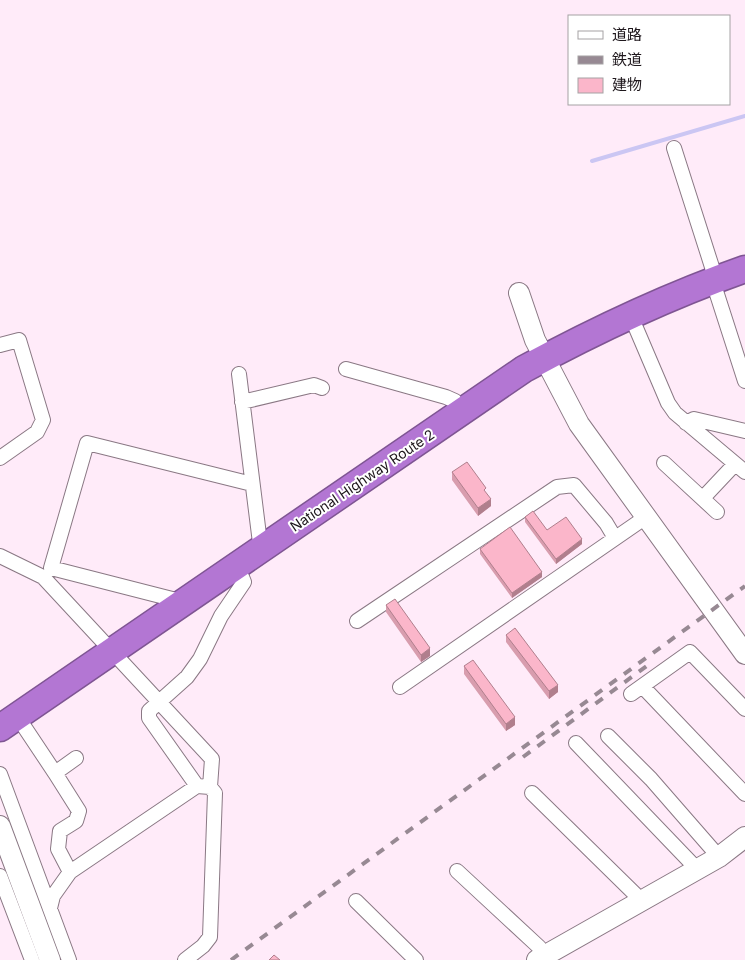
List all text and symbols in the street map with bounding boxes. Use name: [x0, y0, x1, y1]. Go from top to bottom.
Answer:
legend: [568, 15, 730, 105]
text: 道路: [612, 25, 642, 44]
text: 鉄道: [612, 50, 642, 69]
text: 建物: [612, 75, 642, 94]
street label: National Highway Route 2: [287, 425, 437, 535]

